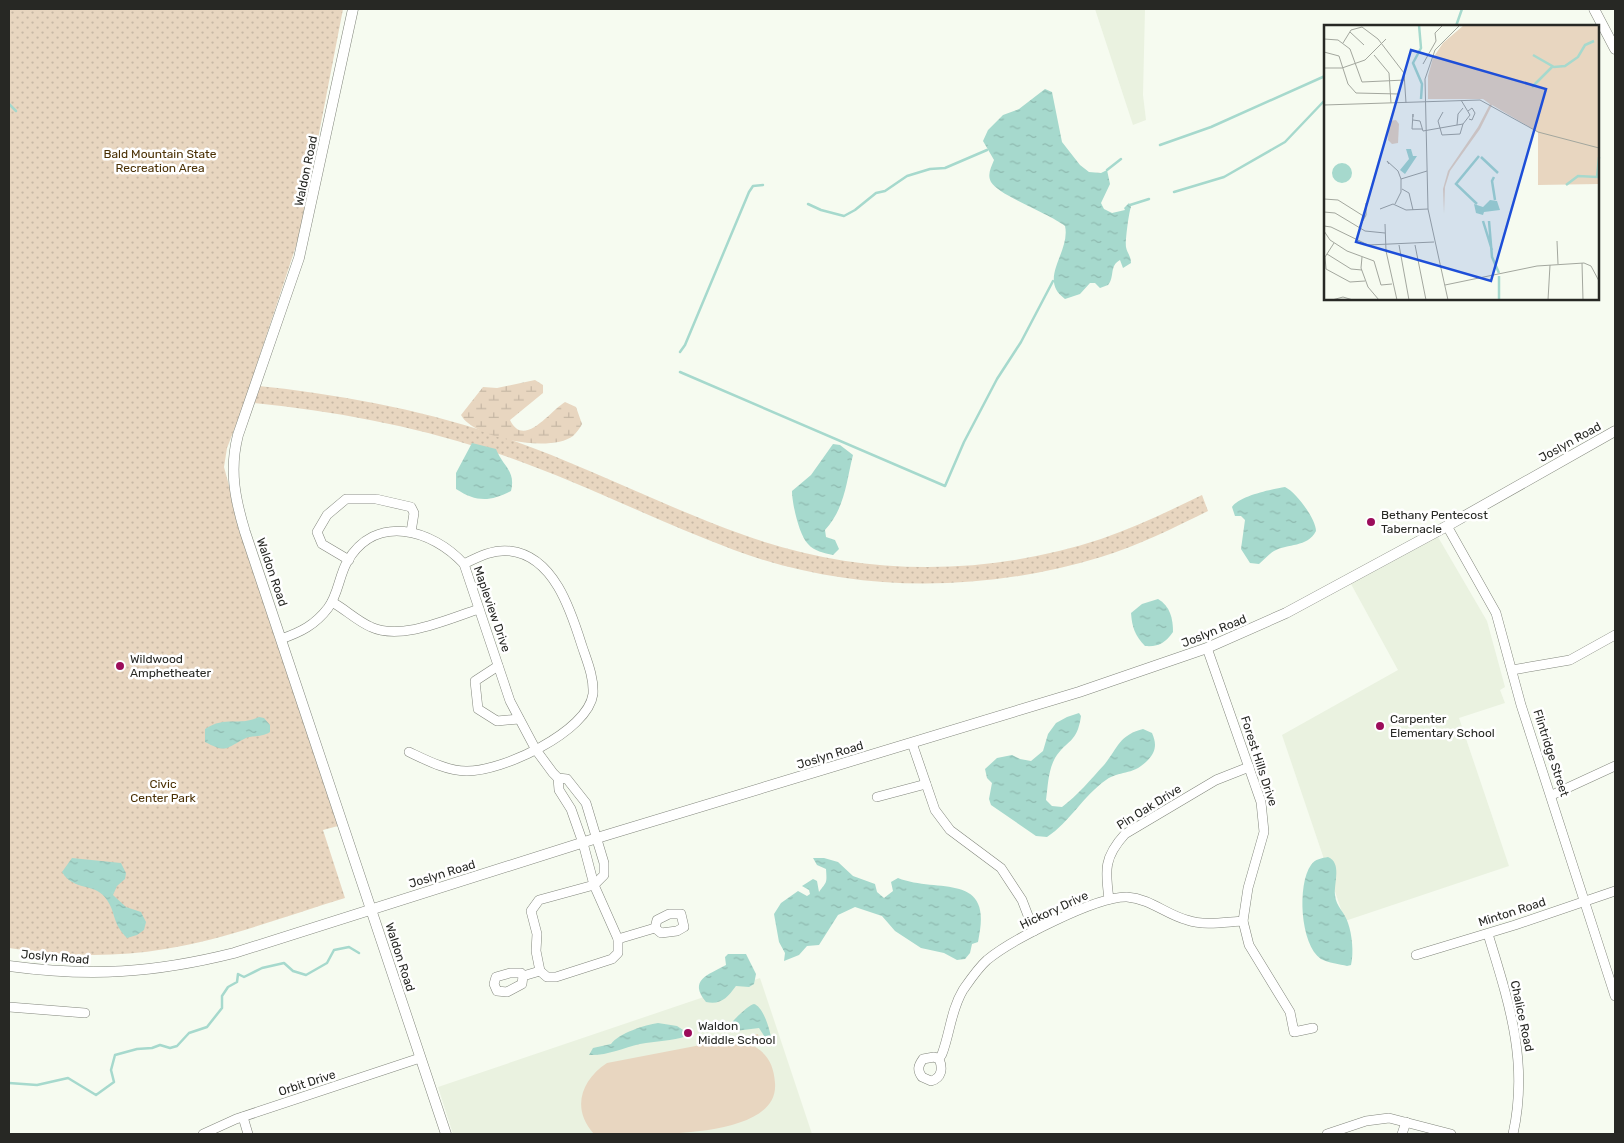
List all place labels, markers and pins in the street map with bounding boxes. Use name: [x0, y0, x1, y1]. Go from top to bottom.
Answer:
place label: Bethany Pentecost Tabernacle: [1381, 508, 1488, 536]
marker: Bethany Pentecost Tabernacle: [1365, 516, 1377, 528]
place label: Wildwood Amphetheater: [130, 652, 212, 680]
marker: Wildwood Amphetheater: [114, 660, 126, 672]
place label: Carpenter Elementary School: [1390, 712, 1495, 740]
marker: Carpenter Elementary School: [1374, 720, 1386, 732]
place label: Waldon Middle School: [698, 1019, 775, 1047]
marker: Waldon Middle School: [682, 1027, 694, 1039]

